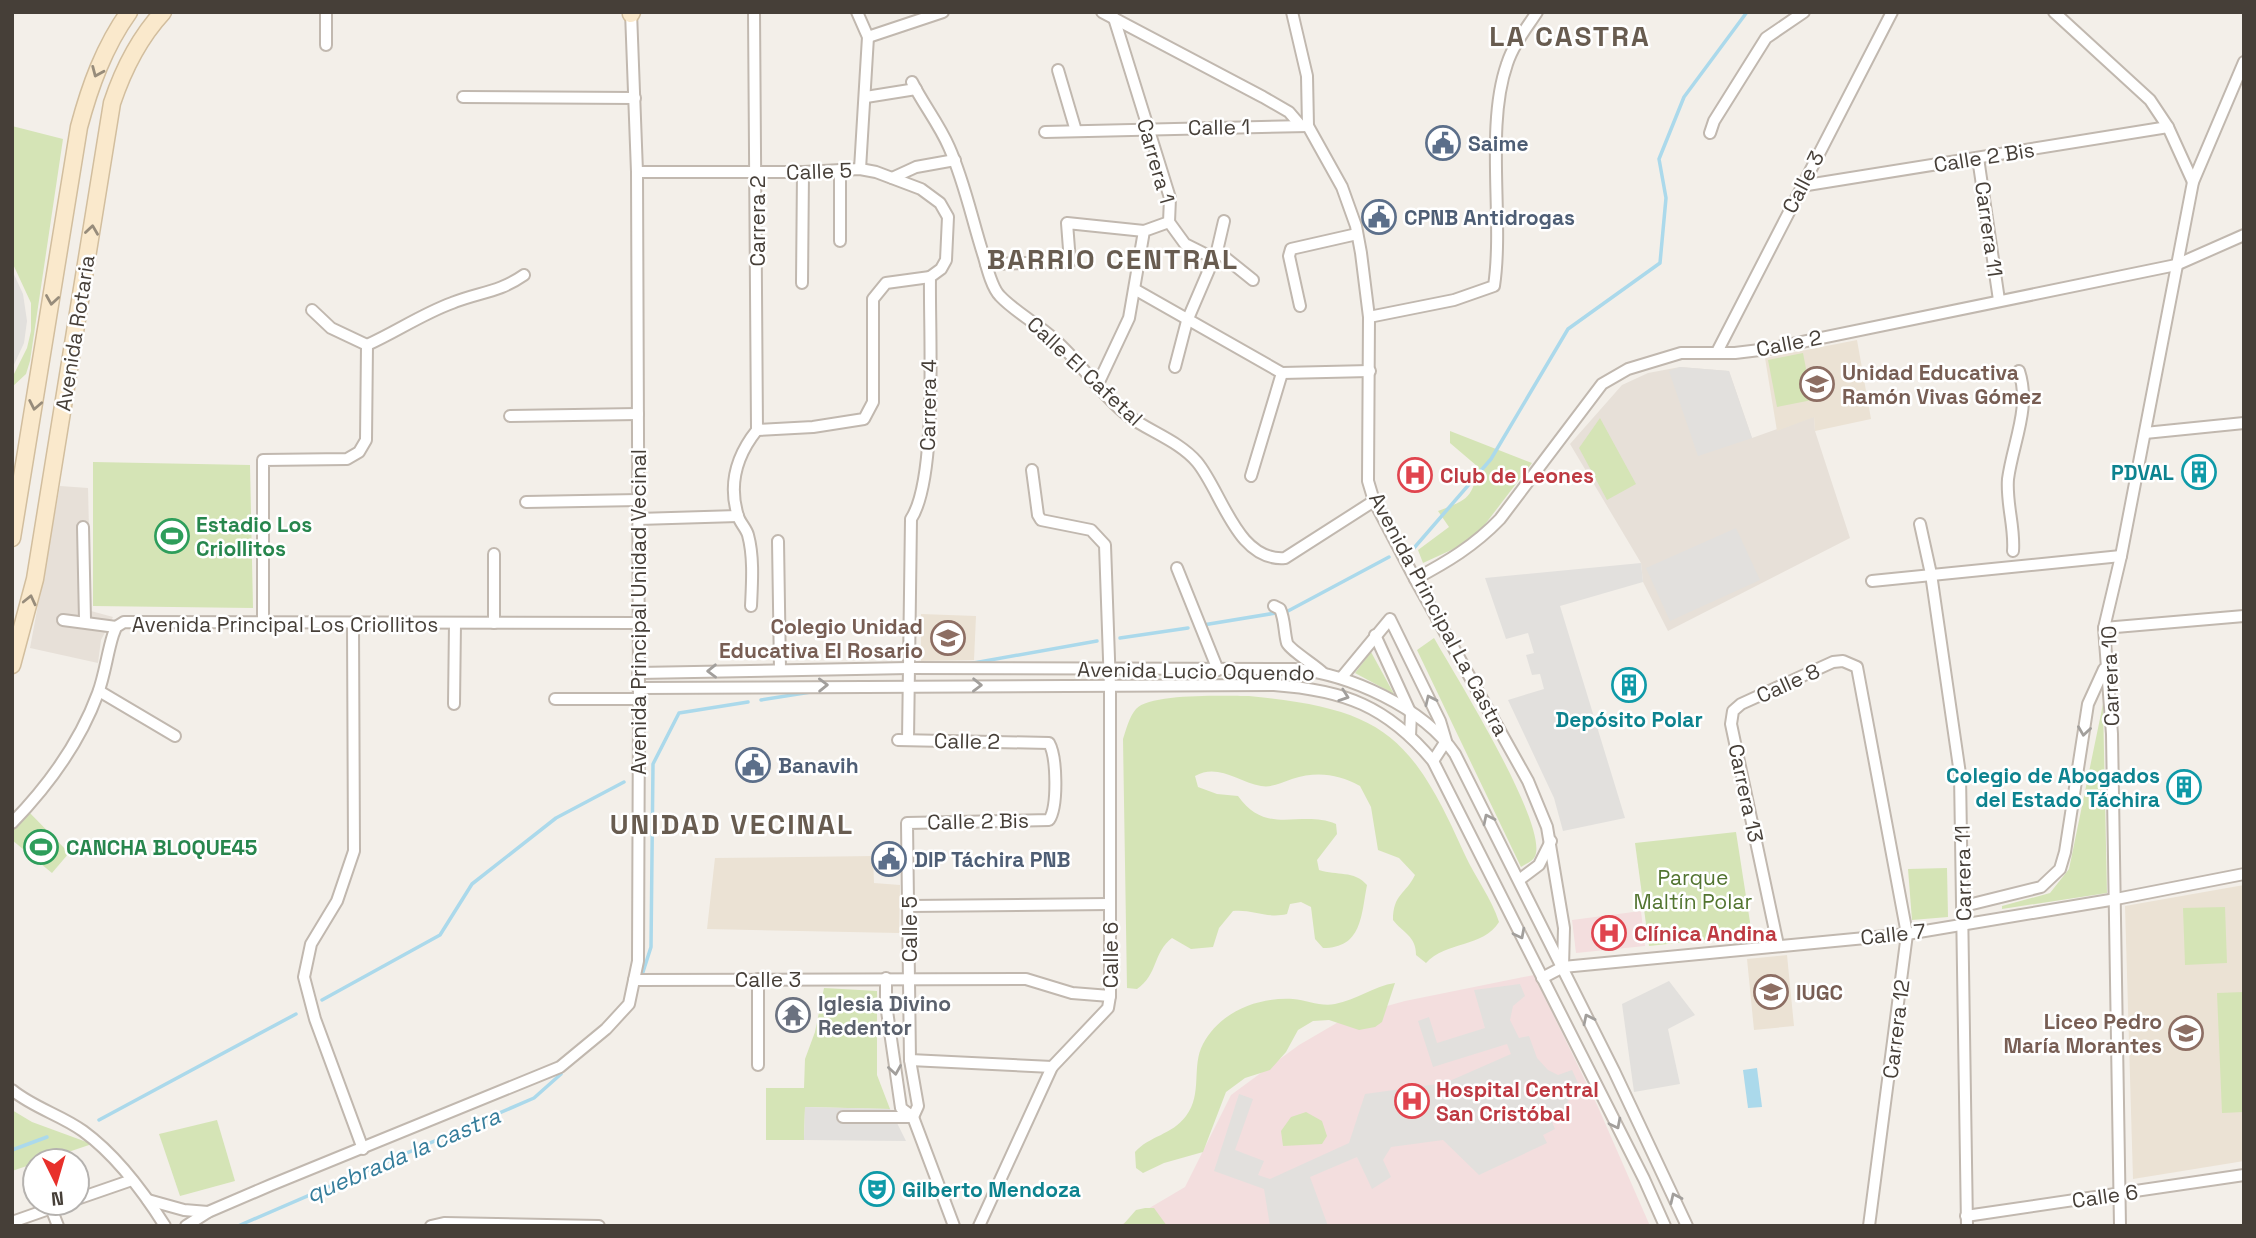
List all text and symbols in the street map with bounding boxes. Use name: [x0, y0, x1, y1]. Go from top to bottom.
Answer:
district label: LA CASTRA: [1489, 18, 1651, 54]
one-way arrow: [91, 65, 105, 77]
street label: Calle 1: [1188, 113, 1250, 141]
street label: Carrera 1: [1131, 115, 1181, 207]
public building icon: Saime: [1424, 124, 1462, 162]
place label: Saime: [1468, 130, 1529, 157]
street label: Calle 2 Bis: [1932, 136, 2036, 178]
street label: Calle 3: [1776, 146, 1830, 218]
street label: Calle 5: [785, 156, 853, 186]
street label: Carrera 2: [744, 175, 771, 267]
street label: Carrera 11: [1969, 180, 2009, 278]
public building icon: CPNB Antidrogas: [1360, 198, 1398, 236]
place label: CPNB Antidrogas: [1404, 204, 1575, 231]
one-way arrow: [84, 225, 99, 236]
district label: BARRIO CENTRAL: [987, 241, 1239, 277]
street label: Avenida Rotaria: [49, 253, 101, 413]
one-way arrow: [45, 295, 60, 306]
street label: Calle El Cafetal: [1021, 310, 1149, 432]
street label: Calle 2: [1754, 323, 1824, 363]
street label: Carrera 4: [914, 359, 942, 451]
place label: Unidad Educativa Ramón Vivas Gómez: [1842, 359, 2042, 410]
school or university icon: Unidad Educativa Ramón Vivas Gómez: [1798, 365, 1836, 403]
one-way arrow: [28, 399, 43, 411]
street label: Avenida Principal Unidad Vecinal: [625, 449, 652, 775]
building icon: PDVAL: [2180, 453, 2218, 491]
hospital icon: Club de Leones: [1396, 456, 1434, 494]
place label: PDVAL: [2111, 459, 2174, 486]
place label: Club de Leones: [1440, 462, 1594, 489]
street label: Avenida Principal La Castra: [1363, 488, 1515, 740]
place label: Estadio Los Criollitos: [196, 511, 312, 562]
sports icon: Estadio Los Criollitos: [153, 517, 191, 555]
one-way arrow: [22, 594, 36, 606]
street label: Avenida Principal Los Criollitos: [132, 611, 438, 638]
place label: Colegio Unidad Educativa El Rosario: [719, 613, 923, 664]
school or university icon: Colegio Unidad Educativa El Rosario: [929, 619, 967, 657]
street label: Carrera 10: [2095, 625, 2125, 727]
street label: Avenida Lucio Oquendo: [1077, 655, 1315, 687]
street label: Calle 8: [1752, 657, 1824, 709]
one-way arrow: [706, 663, 716, 679]
building icon: Depósito Polar: [1610, 666, 1648, 704]
one-way arrow: [818, 677, 829, 693]
one-way arrow: [971, 678, 982, 693]
one-way arrow: [1337, 688, 1349, 702]
one-way arrow: [1424, 695, 1438, 707]
place label: Depósito Polar: [1555, 706, 1703, 733]
one-way arrow: [2077, 725, 2092, 737]
street label: Calle 2: [934, 727, 1000, 755]
street label: Carrera 13: [1722, 741, 1770, 845]
public building icon: Banavih: [734, 746, 772, 784]
place label: Banavih: [778, 752, 859, 779]
place label: Colegio de Abogados del Estado Táchira: [1946, 762, 2160, 813]
building icon: Colegio de Abogados del Estado Táchira: [2165, 768, 2203, 806]
district label: UNIDAD VECINAL: [610, 806, 854, 842]
street label: Calle 2 Bis: [927, 807, 1029, 835]
one-way arrow: [1483, 814, 1497, 826]
street label: Carrera 11: [1949, 825, 1977, 921]
sports icon: CANCHA BLOQUE45: [22, 828, 60, 866]
place label: CANCHA BLOQUE45: [66, 834, 257, 861]
public building icon: DIP Táchira PNB: [870, 840, 908, 878]
place label: DIP Táchira PNB: [914, 846, 1071, 873]
park label: Parque Maltín Polar: [1634, 864, 1753, 915]
street label: Calle 5: [896, 896, 923, 962]
hospital icon: Clínica Andina: [1590, 914, 1628, 952]
street label: Calle 7: [1859, 917, 1927, 951]
place label: Clínica Andina: [1634, 920, 1777, 947]
street label: Calle 6: [1097, 922, 1124, 988]
one-way arrow: [1511, 927, 1525, 939]
street label: Calle 3: [735, 966, 801, 993]
school or university icon: IUGC: [1752, 973, 1790, 1011]
street label: Carrera 12: [1877, 978, 1915, 1080]
place label: IUGC: [1796, 979, 1843, 1006]
place label: Iglesia Divino Redentor: [818, 990, 951, 1041]
temple icon: Iglesia Divino Redentor: [774, 996, 812, 1034]
place label: Liceo Pedro María Morantes: [2003, 1008, 2162, 1059]
one-way arrow: [1582, 1014, 1596, 1026]
school or university icon: Liceo Pedro María Morantes: [2167, 1014, 2205, 1052]
one-way arrow: [887, 1064, 902, 1076]
place label: Hospital Central San Cristóbal: [1436, 1076, 1599, 1127]
hospital icon: Hospital Central San Cristóbal: [1393, 1082, 1431, 1120]
water label: quebrada la castra: [301, 1100, 505, 1209]
one-way arrow: [1608, 1117, 1622, 1129]
north arrow: [21, 1147, 91, 1217]
theatre icon: Gilberto Mendoza: [858, 1170, 896, 1208]
place label: Gilberto Mendoza: [902, 1176, 1081, 1203]
street label: Calle 6: [2070, 1178, 2140, 1214]
text: N: [50, 1185, 65, 1211]
one-way arrow: [1669, 1193, 1683, 1205]

